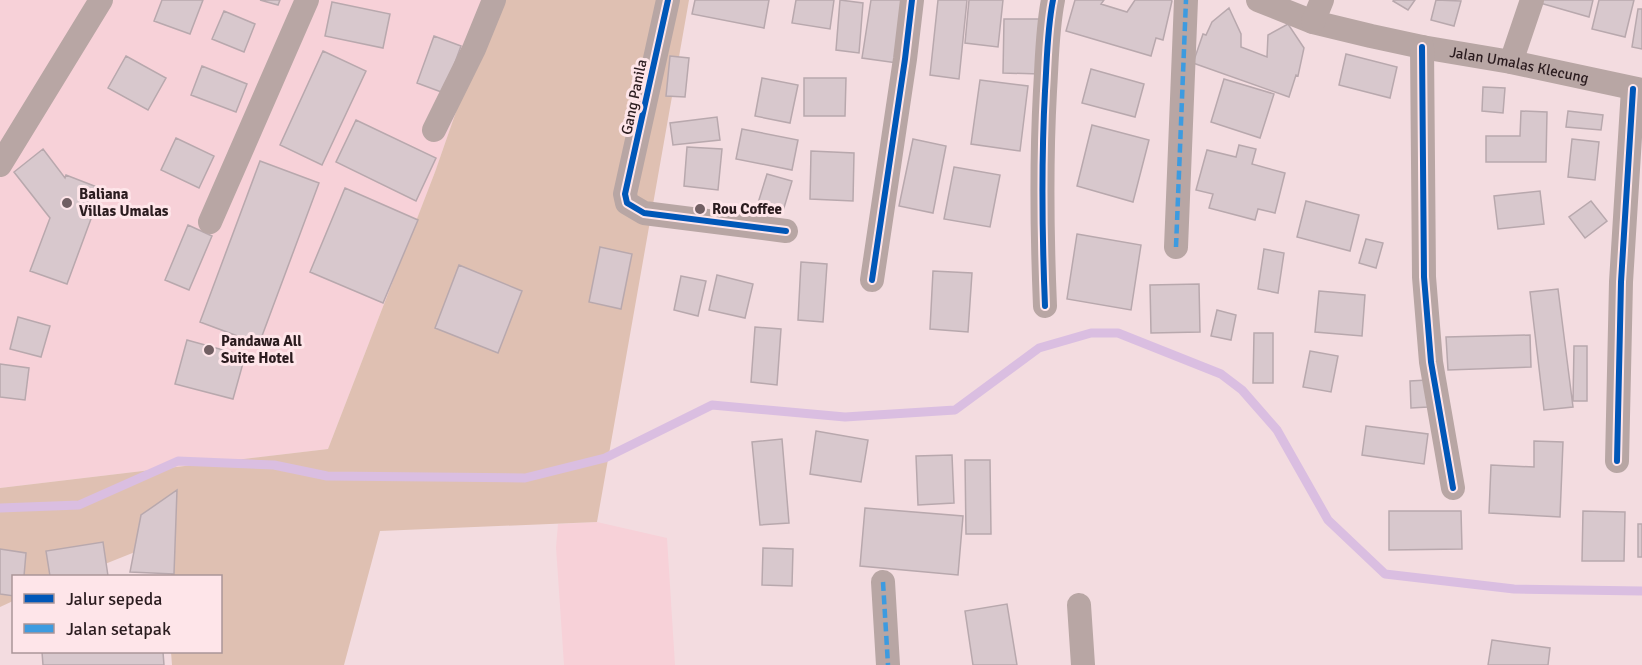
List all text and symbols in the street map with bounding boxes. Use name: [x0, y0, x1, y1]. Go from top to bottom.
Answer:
street label: Jalan Umalas Klecung: [1448, 43, 1590, 87]
street label: Gang Panila: [617, 58, 651, 136]
place label: Baliana Villas Umalas: [79, 185, 169, 220]
marker: Baliana Villas Umalas: [60, 196, 74, 210]
place label: Rou Coffee: [712, 200, 782, 218]
marker: Rou Coffee: [693, 202, 707, 216]
place label: Pandawa All Suite Hotel: [221, 332, 302, 367]
marker: Pandawa All Suite Hotel: [202, 343, 216, 357]
legend: [12, 575, 222, 653]
text: Jalur sepeda: [66, 588, 162, 610]
text: Jalan setapak: [66, 618, 171, 640]

